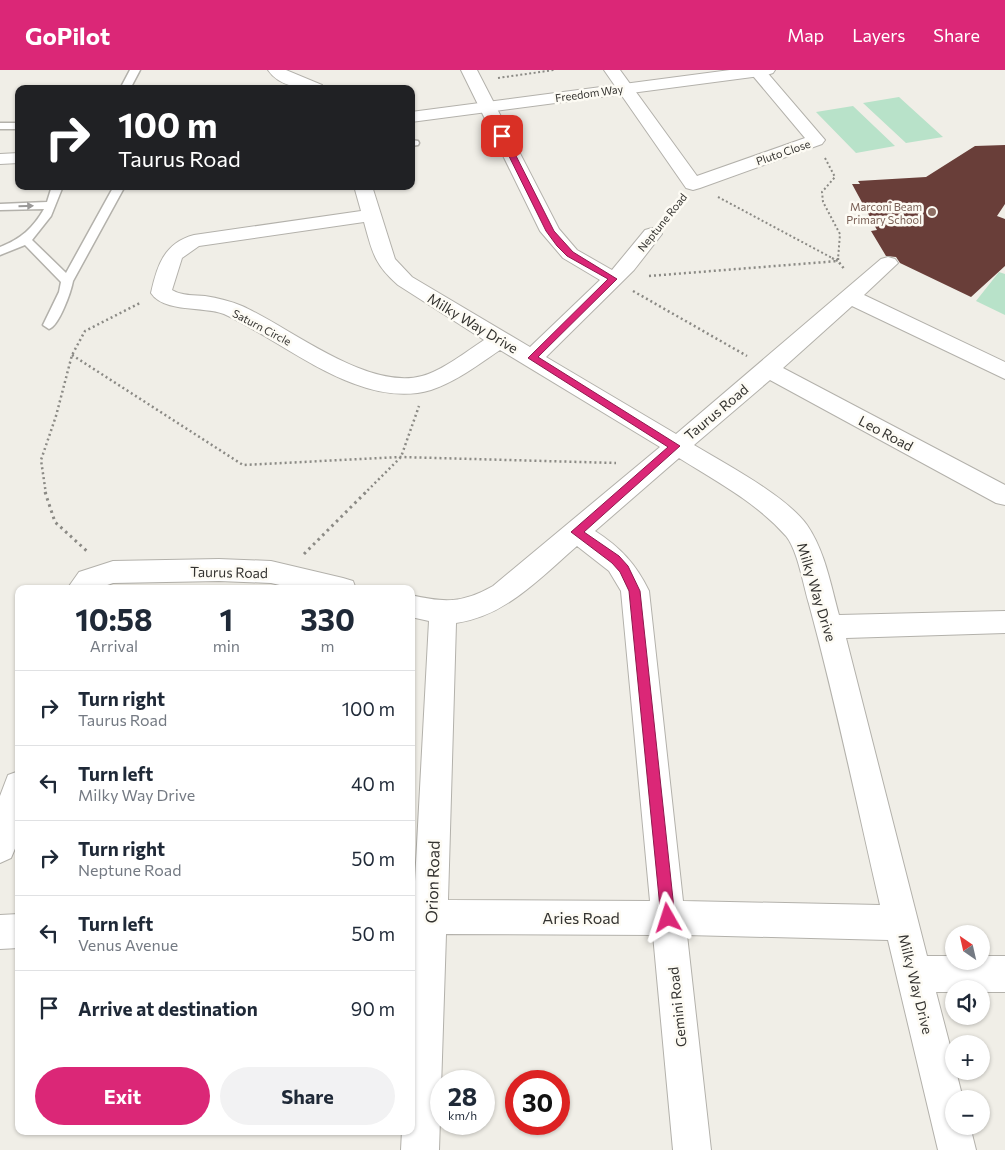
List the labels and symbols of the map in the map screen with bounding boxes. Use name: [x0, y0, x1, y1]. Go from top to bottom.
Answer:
street label: Freedom Way: [554, 82, 624, 104]
pin: [481, 115, 523, 157]
street label: Pluto Close: [754, 137, 812, 167]
street label: Neptune Road: [635, 190, 689, 254]
place label: Marconi Beam Primary School: [846, 200, 922, 226]
one-way arrow: [18, 202, 34, 210]
marker: Marconi Beam Primary School: [926, 206, 938, 218]
street label: Milky Way Drive: [425, 289, 521, 357]
street label: Saturn Circle: [231, 306, 294, 348]
street label: Taurus Road: [681, 380, 751, 444]
street label: Leo Road: [856, 412, 916, 454]
street label: Milky Way Drive: [794, 540, 840, 644]
street label: Taurus Road: [190, 563, 268, 581]
street label: Orion Road: [421, 840, 443, 924]
position arrow: [641, 891, 693, 943]
street label: Aries Road: [542, 908, 620, 927]
north arrow: [945, 925, 990, 970]
street label: Milky Way Drive: [895, 932, 937, 1036]
street label: Gemini Road: [664, 966, 690, 1048]
speed limit sign: 30: [505, 1070, 570, 1135]

